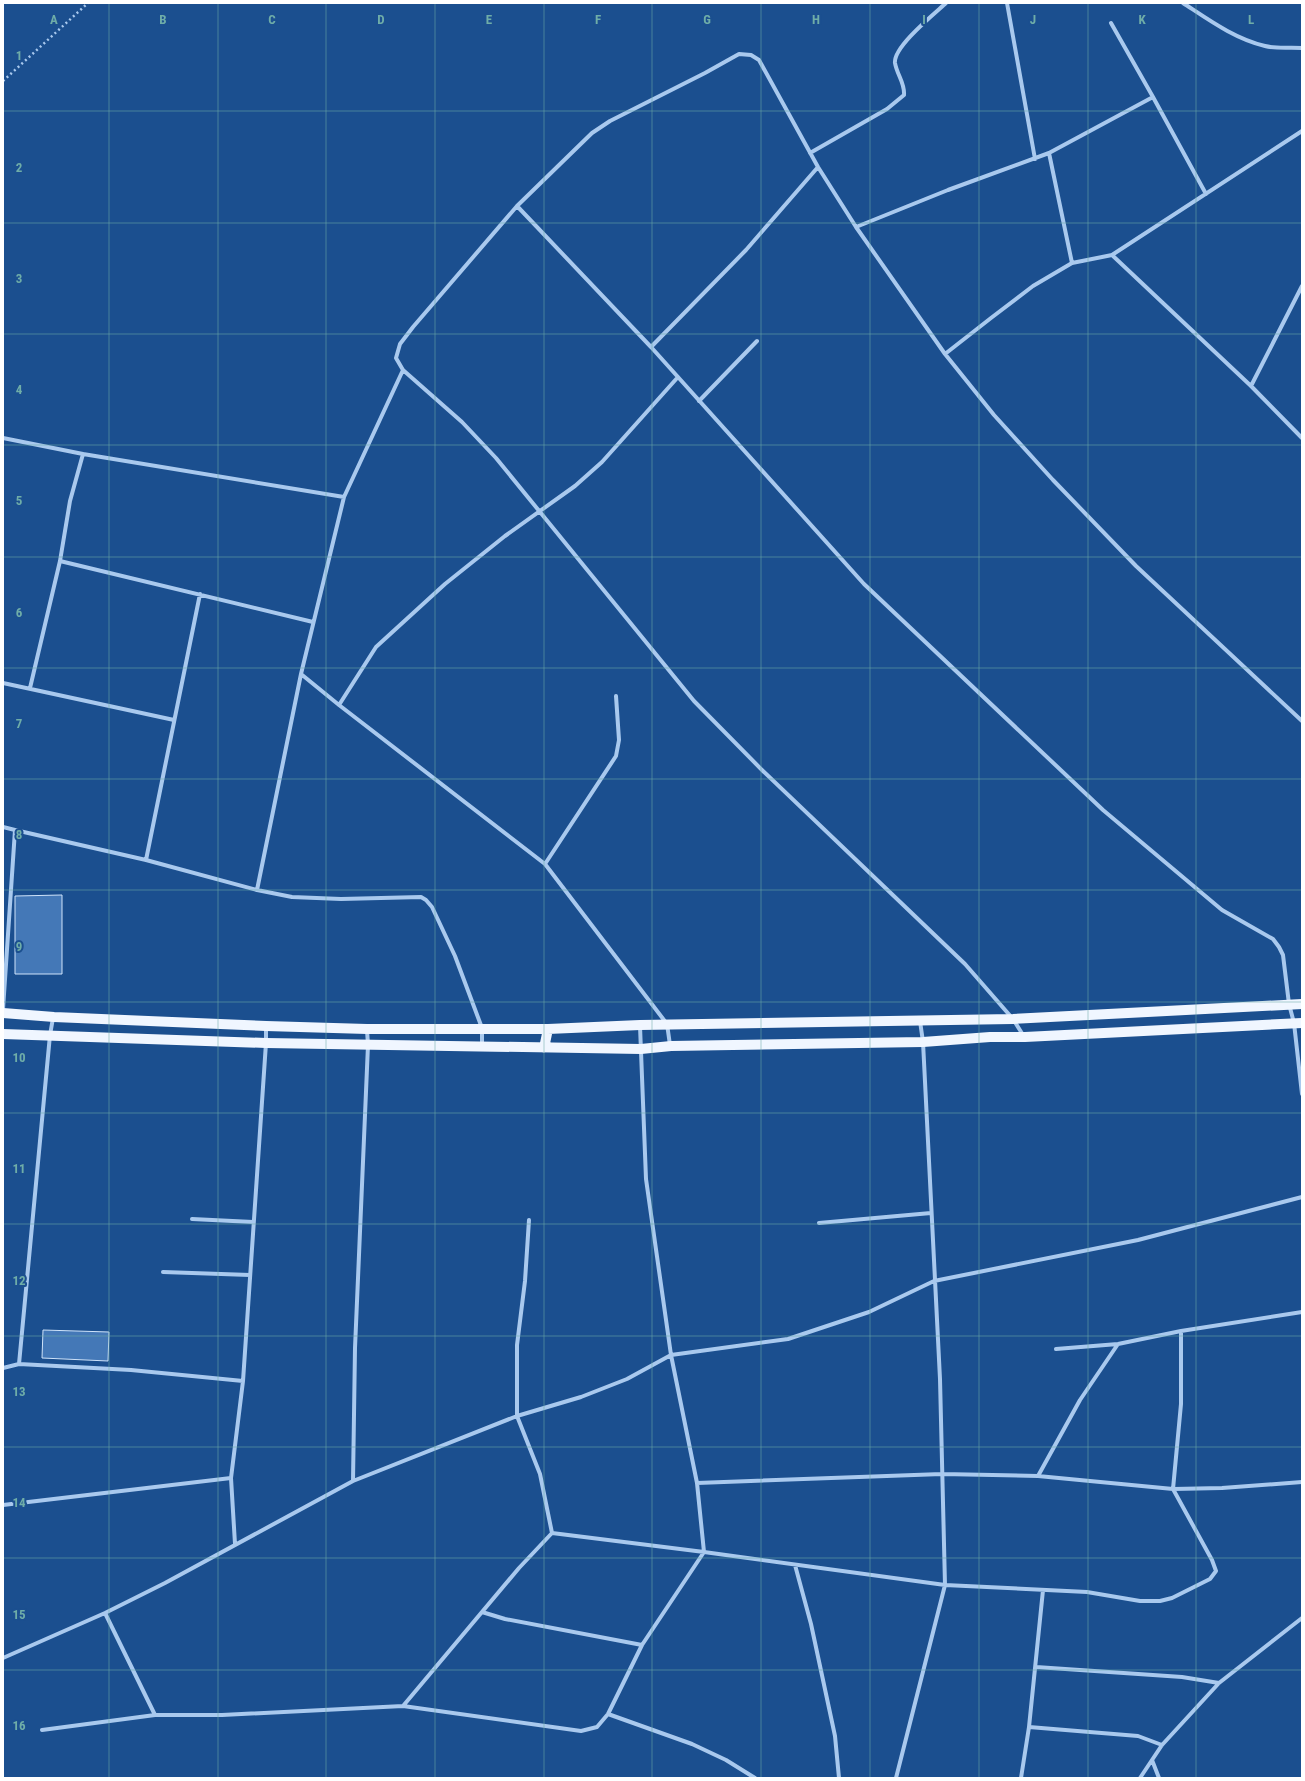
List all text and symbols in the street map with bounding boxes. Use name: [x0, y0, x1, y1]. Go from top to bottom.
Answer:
text: A: [50, 12, 58, 27]
text: B: [159, 12, 167, 27]
text: C: [268, 12, 276, 27]
text: D: [377, 12, 385, 27]
text: E: [486, 12, 493, 27]
text: F: [595, 12, 601, 27]
text: G: [703, 12, 711, 27]
text: H: [812, 12, 820, 27]
text: I: [922, 12, 926, 27]
text: J: [1030, 12, 1036, 27]
text: K: [1138, 12, 1146, 27]
text: L: [1248, 12, 1254, 27]
text: 1: [16, 48, 22, 63]
text: 2: [16, 160, 23, 175]
text: 3: [16, 271, 22, 286]
text: 4: [16, 382, 23, 397]
text: 5: [16, 493, 23, 508]
text: 6: [16, 605, 23, 620]
text: 7: [16, 716, 23, 731]
text: 8: [16, 827, 22, 842]
text: 9: [16, 939, 22, 954]
text: 10: [12, 1050, 26, 1065]
text: 11: [12, 1161, 26, 1176]
text: 12: [12, 1273, 26, 1288]
text: 13: [12, 1384, 26, 1399]
text: 14: [12, 1495, 26, 1510]
text: 15: [12, 1607, 26, 1622]
text: 16: [12, 1718, 26, 1733]

